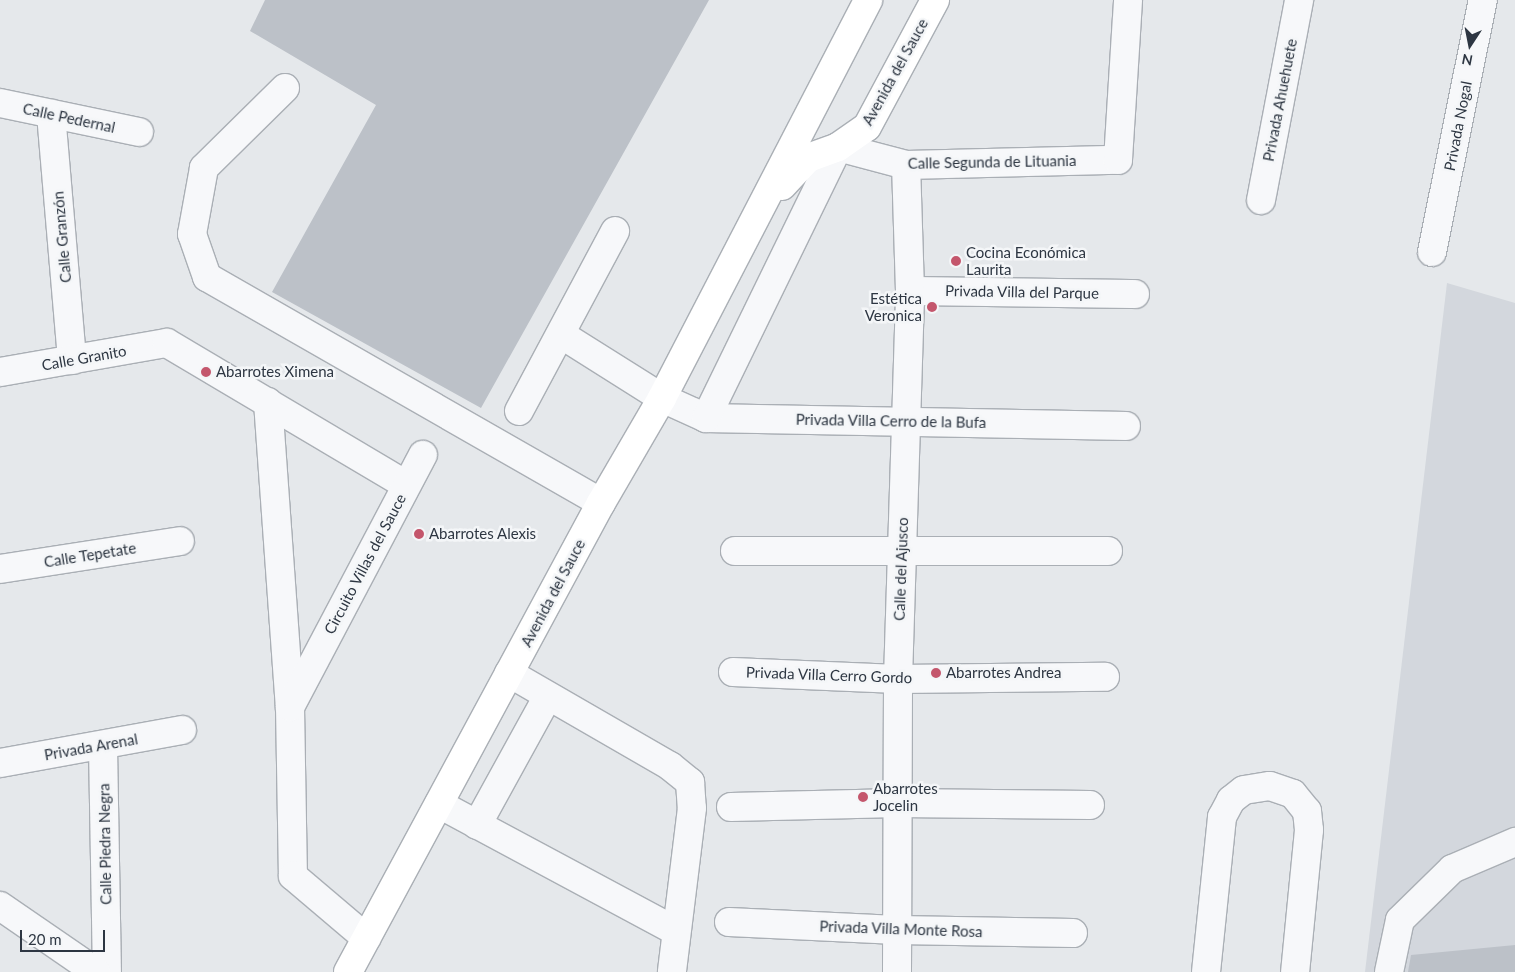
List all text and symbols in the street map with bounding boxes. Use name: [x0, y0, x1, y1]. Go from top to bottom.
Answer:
street label: Avenida del Sauce: [858, 16, 932, 128]
north arrow: [1445, 20, 1495, 70]
street label: Privada Ahuehuete: [1259, 37, 1301, 163]
text: N: [1460, 51, 1474, 70]
street label: Privada Nogal: [1440, 80, 1476, 172]
street label: Calle Pedernal: [21, 99, 117, 137]
street label: Calle Segunda de Lituania: [908, 152, 1076, 172]
street label: Calle Granzón: [49, 190, 75, 284]
place label: Cocina Económica Laurita: [966, 243, 1086, 278]
marker: Cocina Económica Laurita: [950, 255, 962, 267]
street label: Privada Villa del Parque: [945, 282, 1099, 302]
place label: Estética Veronica: [865, 289, 922, 324]
marker: Estética Veronica: [926, 301, 938, 313]
street label: Calle Granito: [40, 342, 128, 374]
place label: Abarrotes Ximena: [216, 363, 334, 381]
marker: Abarrotes Ximena: [200, 366, 212, 378]
street label: Privada Villa Cerro de la Bufa: [795, 410, 987, 432]
street label: Circuito Villas del Sauce: [320, 491, 410, 637]
street label: Calle del Ajusco: [890, 517, 912, 621]
place label: Abarrotes Alexis: [429, 525, 537, 543]
marker: Abarrotes Alexis: [413, 528, 425, 540]
street label: Avenida del Sauce: [517, 536, 589, 650]
street label: Calle Tepetate: [42, 539, 138, 571]
street label: Privada Villa Cerro Gordo: [745, 663, 913, 687]
place label: Abarrotes Andrea: [946, 664, 1062, 682]
marker: Abarrotes Andrea: [930, 667, 942, 679]
street label: Privada Arenal: [43, 730, 139, 764]
place label: Abarrotes Jocelin: [873, 779, 938, 814]
street label: Calle Piedra Negra: [95, 783, 115, 905]
marker: Abarrotes Jocelin: [857, 791, 869, 803]
street label: Privada Villa Monte Rosa: [819, 917, 983, 941]
scale bar: [22, 920, 108, 952]
text: 20 m: [28, 930, 62, 948]

